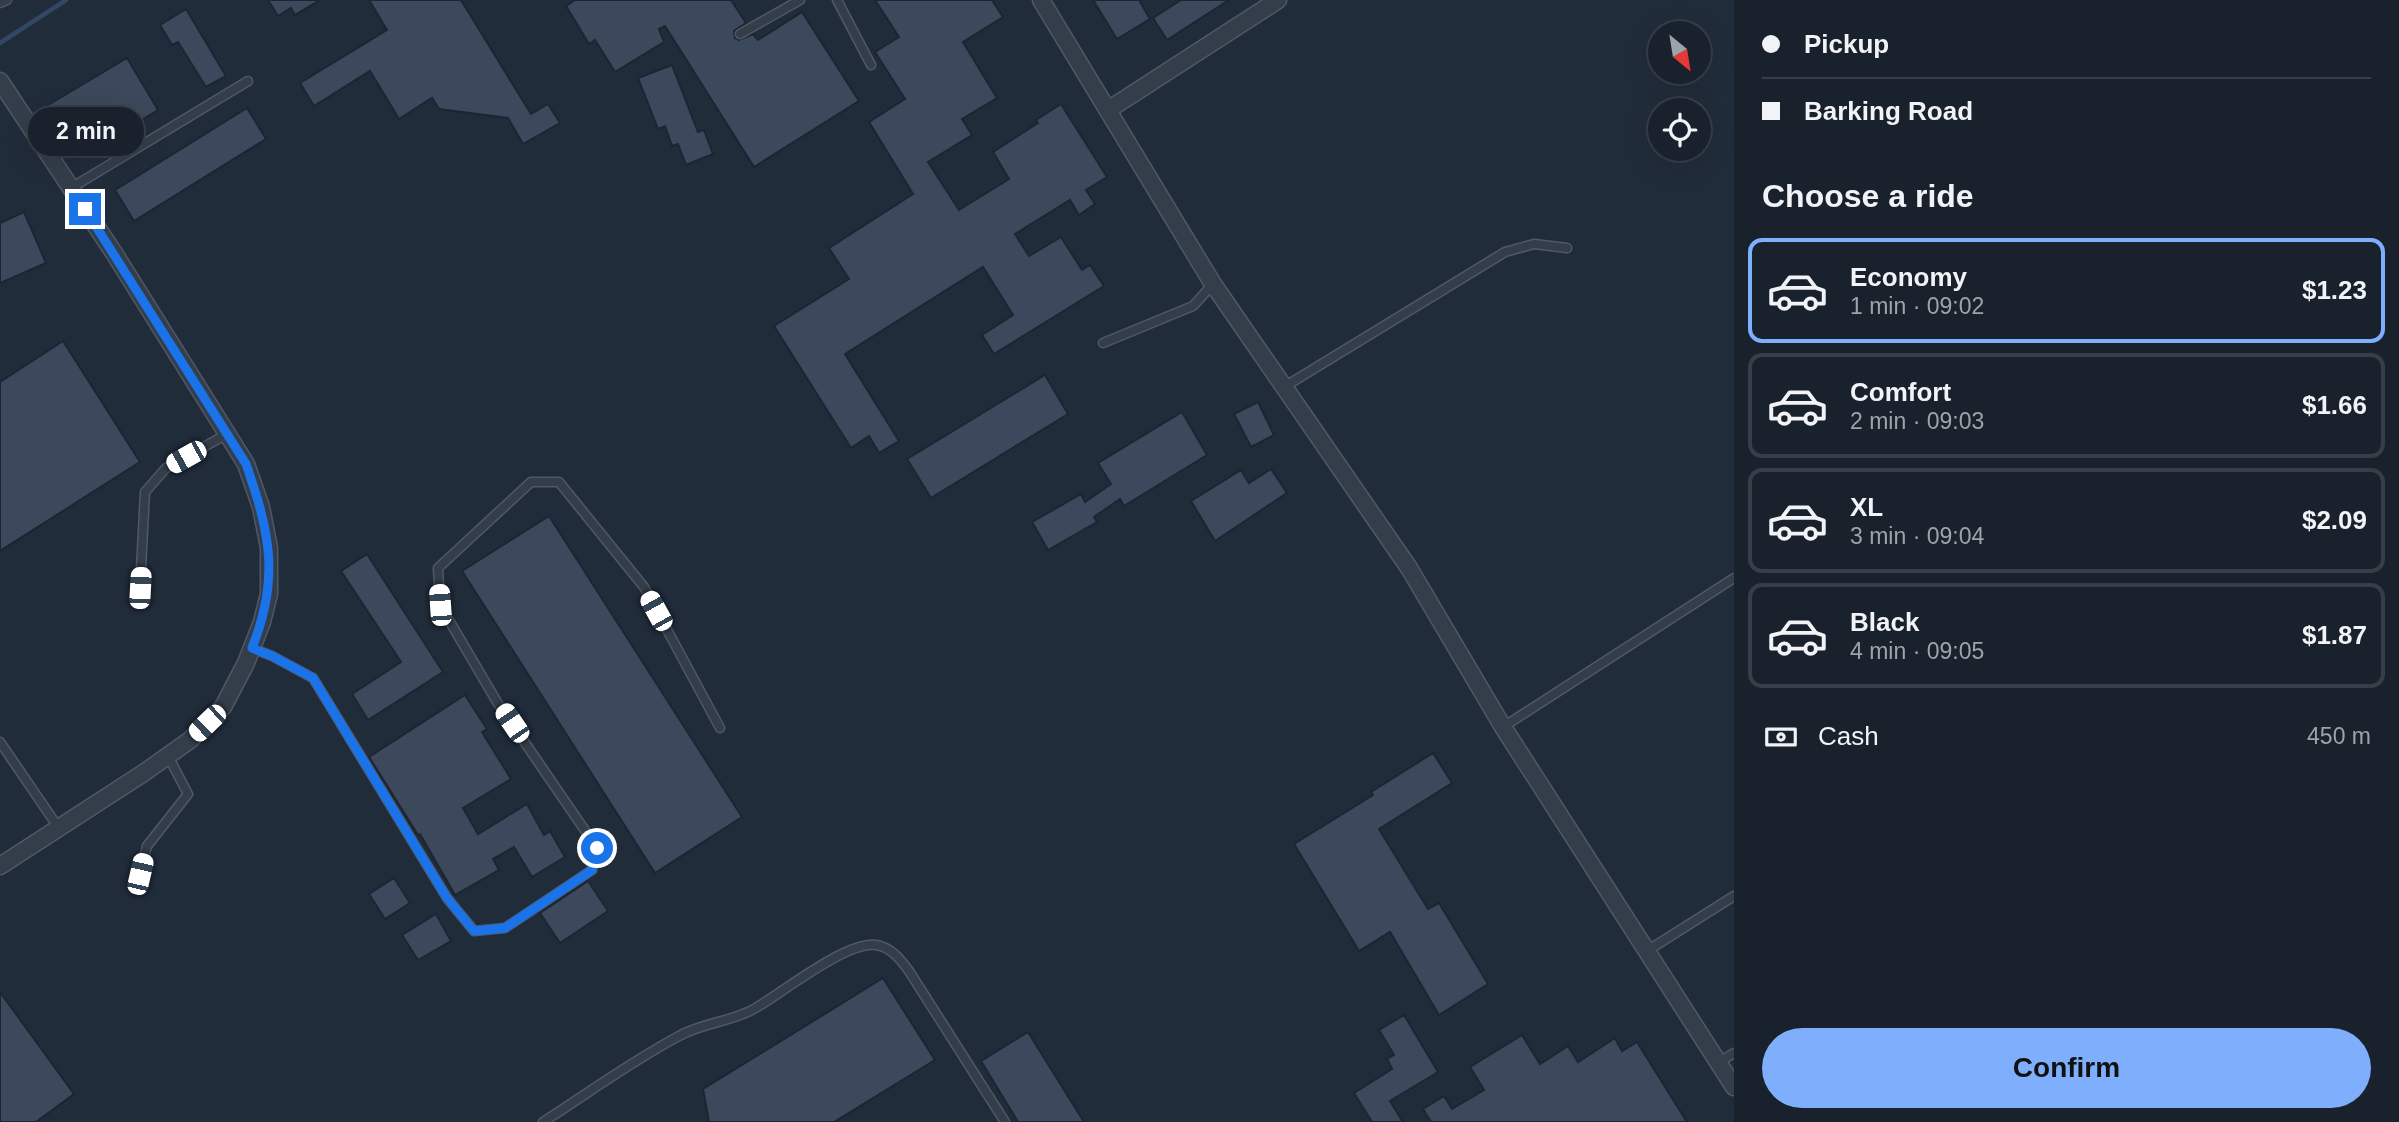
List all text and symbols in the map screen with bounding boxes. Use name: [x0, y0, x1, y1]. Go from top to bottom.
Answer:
north arrow: [1648, 21, 1712, 84]
map controls: [1648, 21, 1711, 161]
text: Pickup: [1804, 29, 1889, 59]
text: Barking Road: [1804, 96, 1973, 126]
button: locate: [1648, 98, 1711, 161]
callout: 2 min: [27, 108, 143, 156]
text: 2 min: [56, 118, 116, 144]
text: Choose a ride: [1762, 178, 1974, 214]
route end: [69, 193, 101, 225]
icon: car: [1766, 259, 1829, 322]
text: Economy: [1850, 262, 1967, 292]
text: $1.23: [2302, 275, 2367, 305]
text: 1 min · 09:02: [1850, 293, 1984, 319]
icon: car: [1766, 374, 1829, 437]
text: Comfort: [1850, 377, 1951, 407]
text: $1.66: [2302, 390, 2367, 420]
text: 2 min · 09:03: [1850, 408, 1984, 434]
car: [163, 438, 210, 476]
icon: car: [1766, 489, 1829, 552]
text: XL: [1850, 492, 1883, 522]
text: $2.09: [2302, 505, 2367, 535]
text: 3 min · 09:04: [1850, 523, 1984, 549]
car: [129, 566, 152, 610]
car: [429, 583, 452, 627]
car: [637, 588, 676, 634]
icon: car: [1766, 604, 1829, 667]
text: Black: [1850, 607, 1919, 637]
text: $1.87: [2302, 620, 2367, 650]
text: 4 min · 09:05: [1850, 638, 1984, 664]
car: [492, 700, 533, 746]
car: [185, 701, 230, 745]
icon: cash: [1762, 718, 1800, 756]
text: Cash: [1818, 721, 1879, 751]
text: 450 m: [2307, 723, 2371, 749]
route start: [581, 832, 613, 864]
car: [126, 851, 155, 897]
button: Confirm: [1762, 1028, 2371, 1108]

